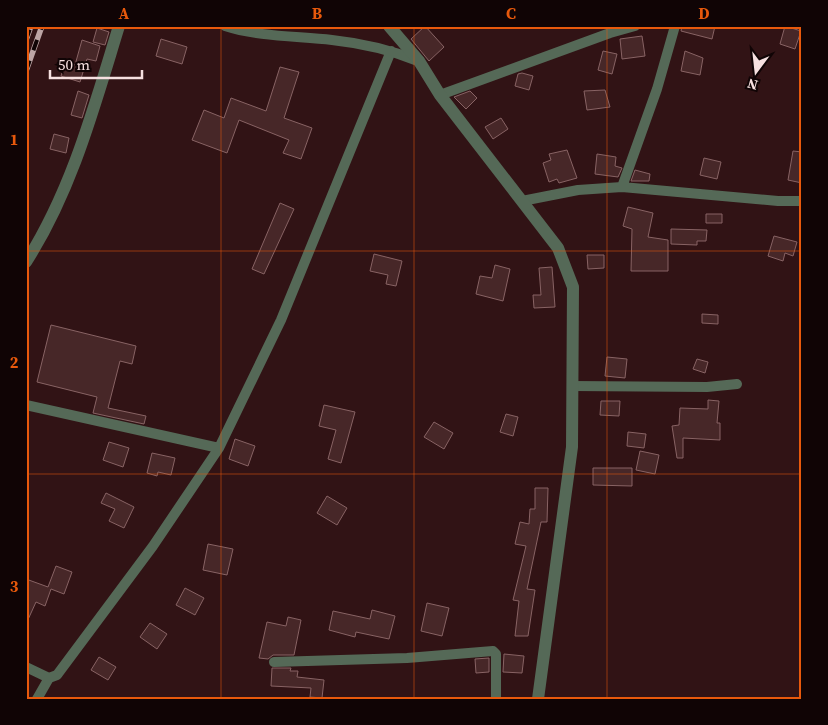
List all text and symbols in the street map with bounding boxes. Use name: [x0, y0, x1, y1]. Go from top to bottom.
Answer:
text: A: [119, 2, 130, 24]
text: B: [312, 2, 323, 24]
text: C: [506, 2, 516, 24]
text: D: [698, 2, 710, 24]
scale bar: [50, 48, 142, 80]
north arrow: [730, 48, 780, 98]
text: 50 m: [58, 54, 90, 75]
text: N: [745, 74, 760, 96]
text: 1: [10, 128, 18, 150]
text: 2: [10, 351, 19, 373]
text: 3: [10, 575, 19, 597]

